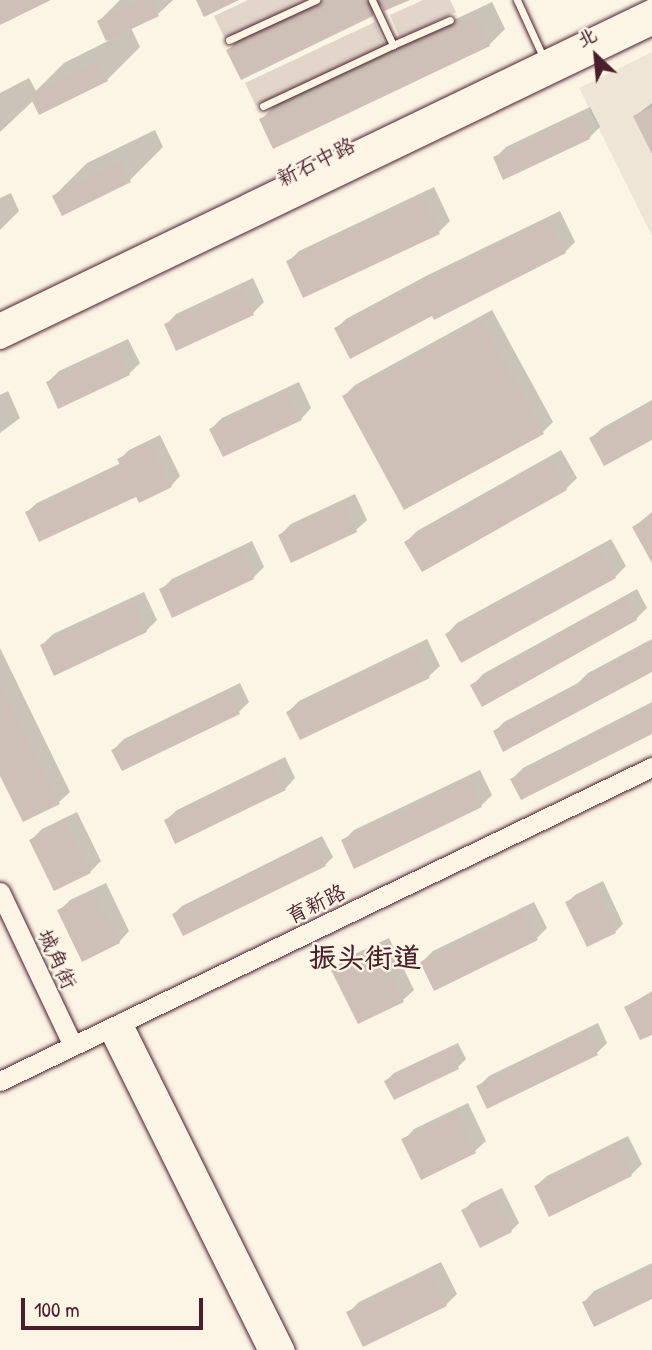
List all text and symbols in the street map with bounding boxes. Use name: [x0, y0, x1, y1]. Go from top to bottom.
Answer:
north arrow: [561, 21, 631, 91]
text: 北: [573, 21, 601, 53]
street label: 新石中路: [273, 132, 359, 192]
street label: 育新路: [282, 879, 350, 929]
street label: 城角街: [32, 925, 82, 993]
district label: 振头街道: [309, 940, 421, 974]
scale bar: [24, 1284, 206, 1328]
text: 100 m: [34, 1295, 80, 1324]

